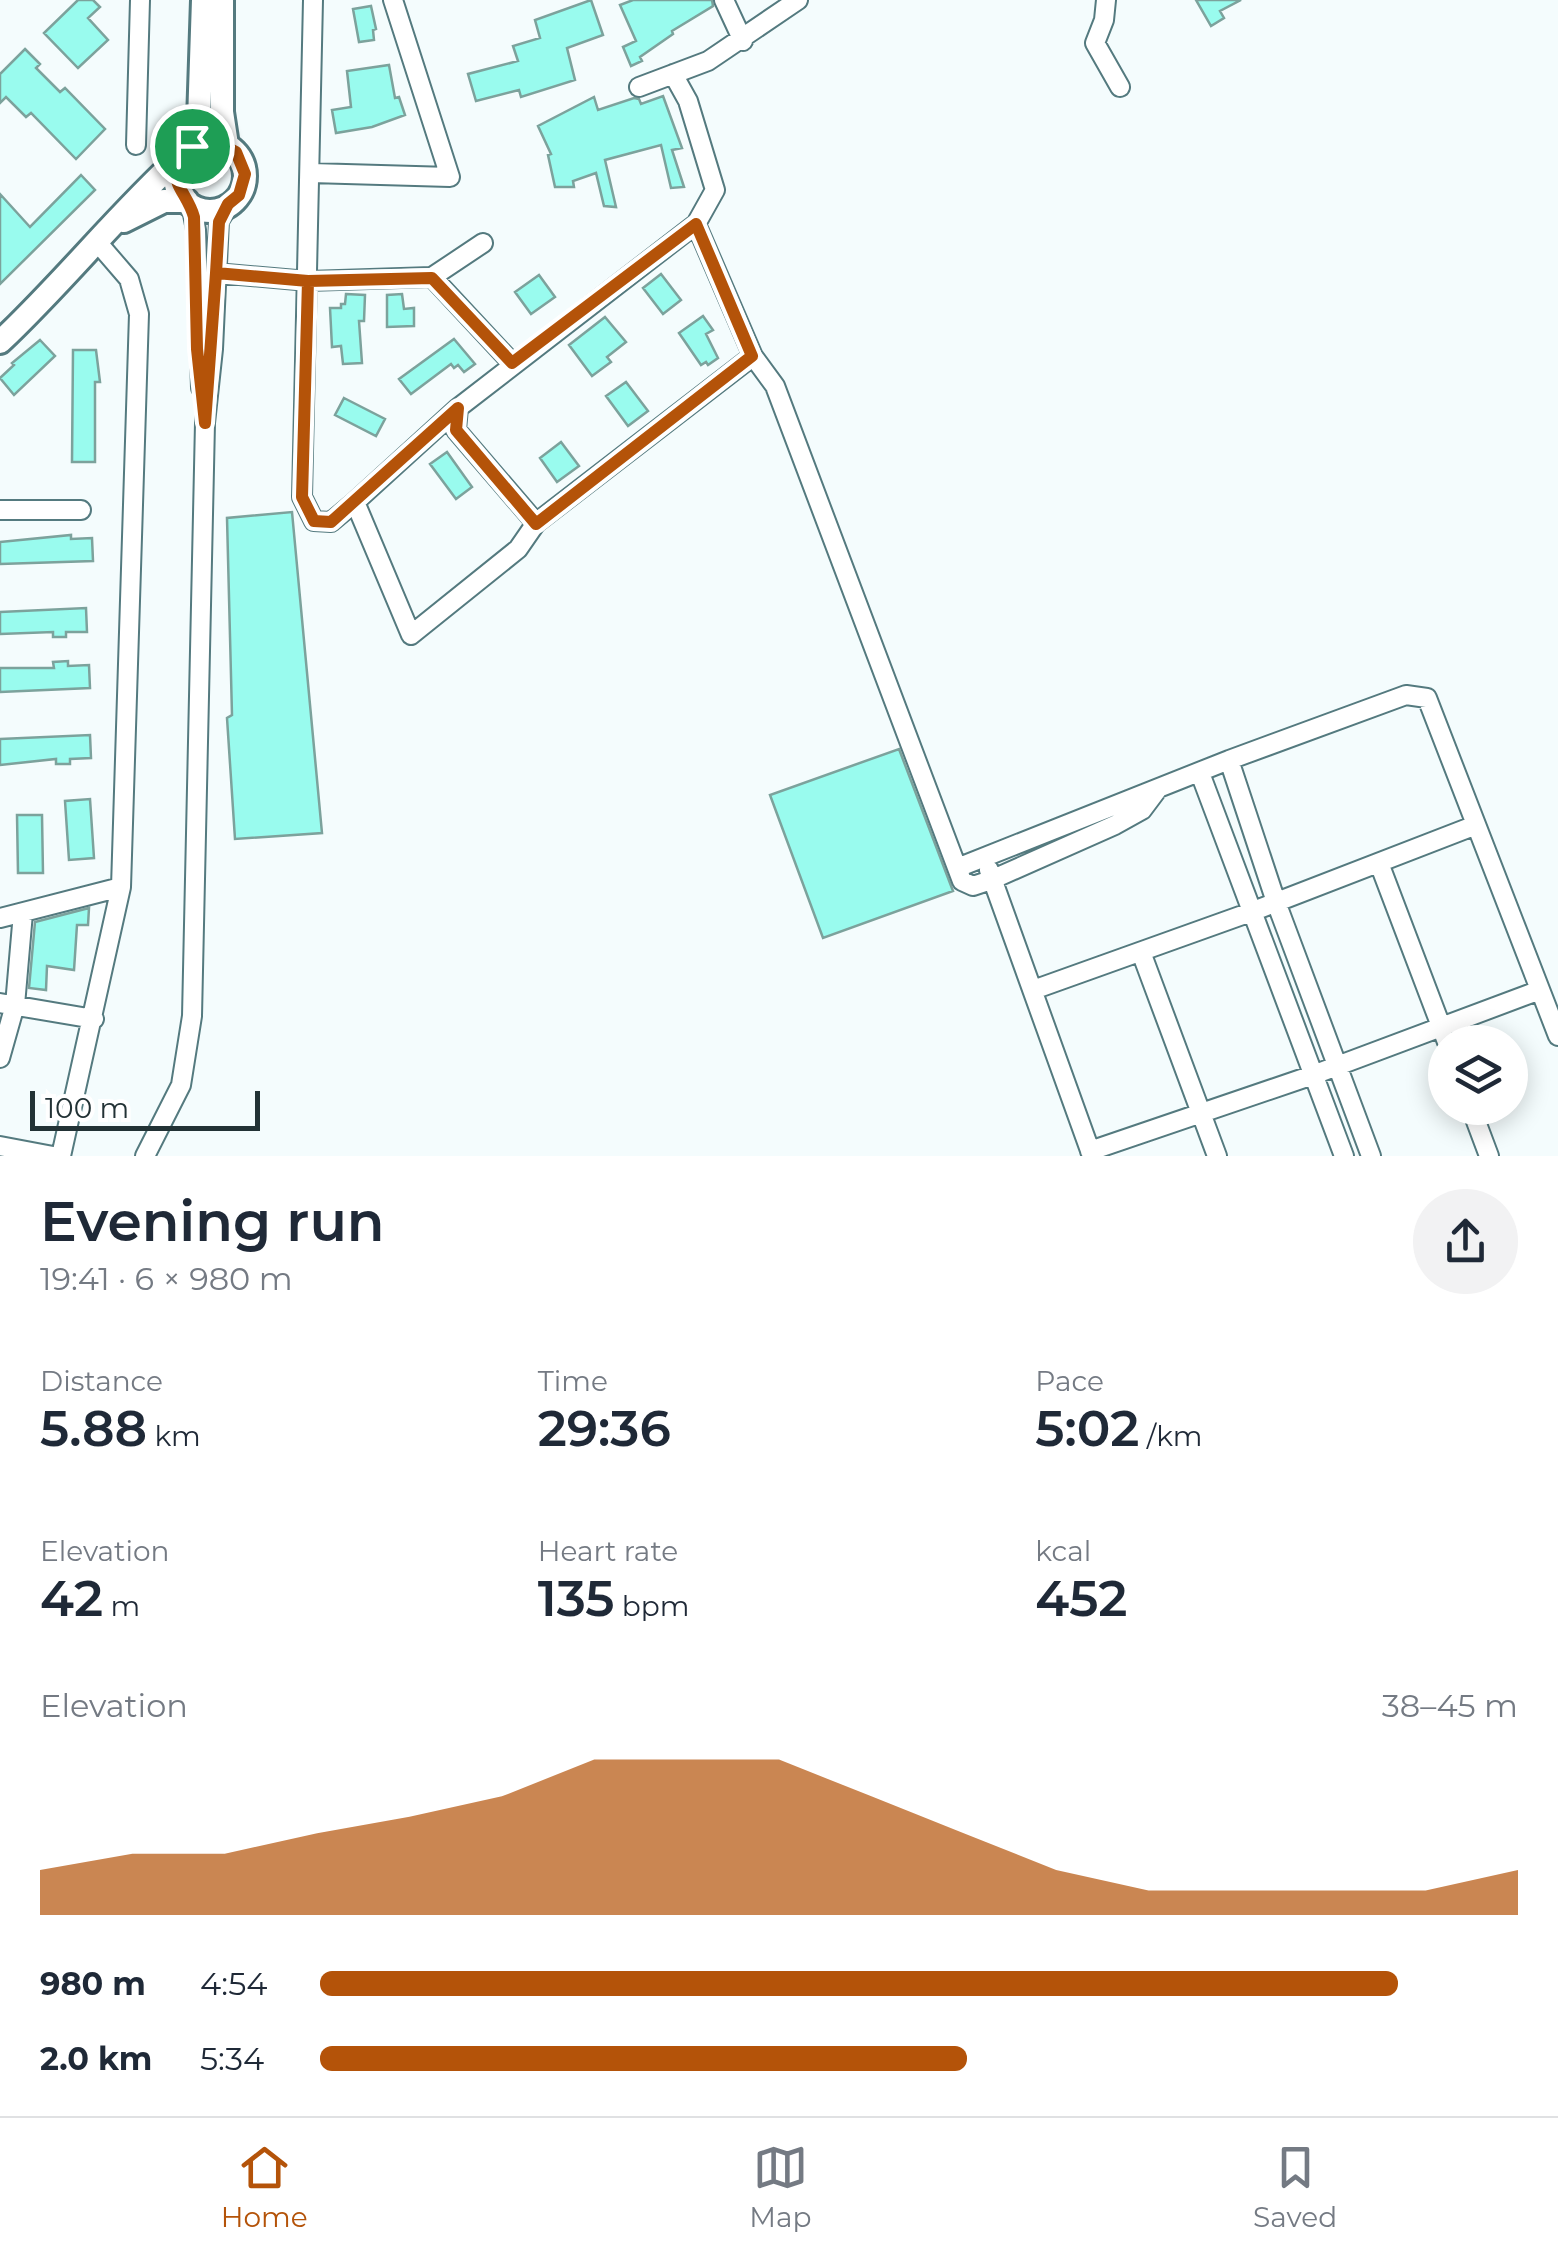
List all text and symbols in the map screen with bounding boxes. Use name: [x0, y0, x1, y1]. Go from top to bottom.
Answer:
pin: [150, 104, 235, 189]
icon: arrive: [165, 119, 220, 174]
map controls: [1428, 1025, 1528, 1125]
button: layers: [1428, 1025, 1528, 1125]
scale bar: [30, 1086, 260, 1130]
text: 100 m: [45, 1091, 129, 1125]
text: Evening run: [40, 1188, 385, 1255]
button: share: [1413, 1189, 1518, 1294]
text: 19:41 · 6 × 980 m: [40, 1259, 293, 1298]
text: Distance: [40, 1364, 163, 1398]
text: Time: [538, 1364, 608, 1398]
text: Pace: [1035, 1364, 1104, 1398]
text: 5.88: [40, 1398, 147, 1459]
text: 29:36: [538, 1398, 671, 1459]
text: 5:02: [1035, 1398, 1139, 1459]
text: km: [147, 1419, 201, 1453]
text: /km: [1139, 1419, 1203, 1453]
text: Elevation: [40, 1534, 169, 1568]
text: Heart rate: [538, 1534, 678, 1568]
text: kcal: [1035, 1534, 1091, 1568]
text: 42: [40, 1568, 103, 1629]
text: 135: [538, 1568, 615, 1629]
text: 452: [1035, 1568, 1127, 1629]
text: m: [103, 1589, 140, 1623]
text: bpm: [615, 1589, 690, 1623]
text: Elevation: [40, 1686, 188, 1725]
text: 38–45 m: [1382, 1686, 1518, 1725]
text: 980 m: [40, 1964, 146, 2003]
text: 4:54: [200, 1964, 267, 2003]
text: 2.0 km: [40, 2039, 152, 2078]
text: 5:34: [200, 2039, 264, 2078]
tab: Home: [221, 2140, 308, 2234]
tab: Map: [749, 2140, 812, 2234]
tab: Saved: [1253, 2140, 1337, 2234]

